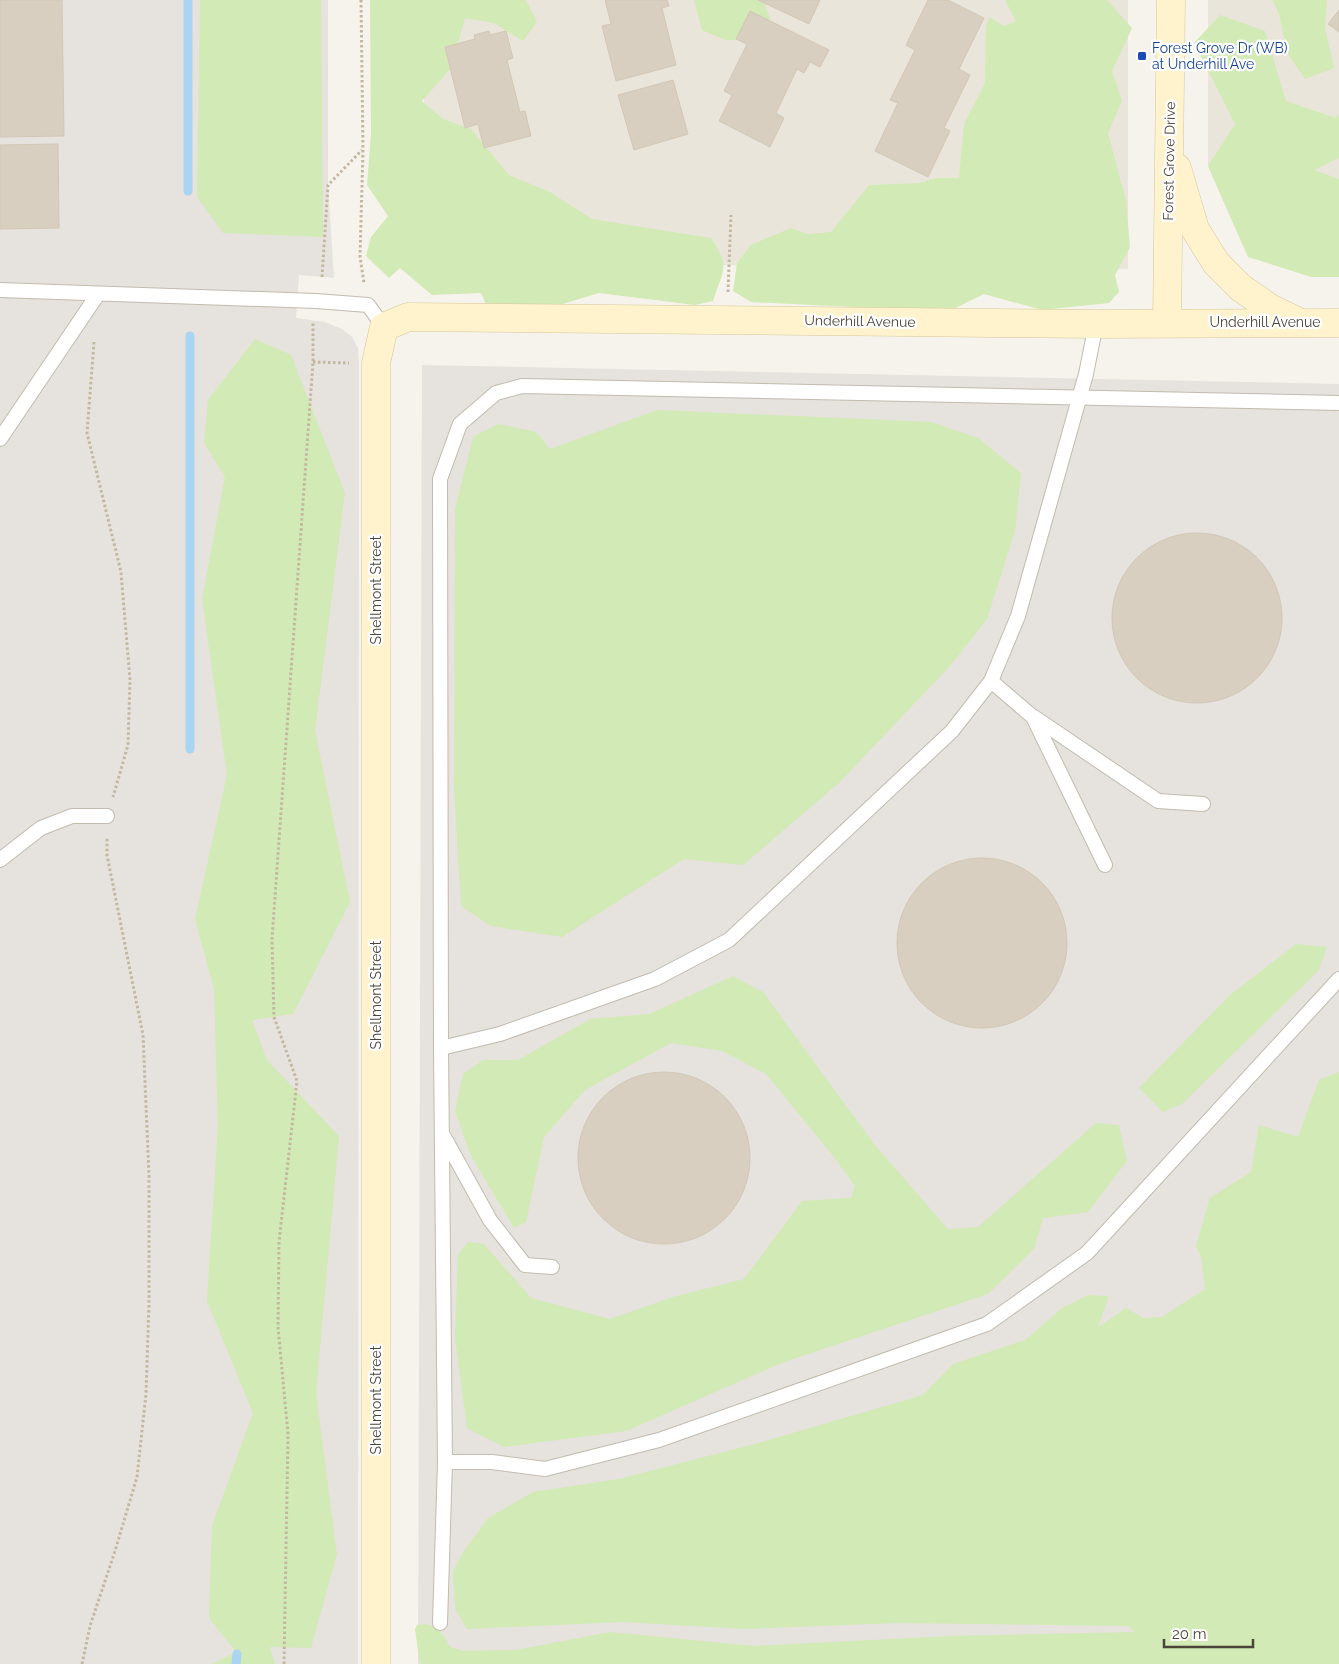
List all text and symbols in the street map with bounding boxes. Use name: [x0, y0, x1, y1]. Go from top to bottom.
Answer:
place label: Forest Grove Dr (WB) at Underhill Ave: [1152, 40, 1288, 72]
marker: Forest Grove Dr (WB) at Underhill Ave: [1136, 50, 1148, 62]
street label: Forest Grove Drive: [1160, 101, 1178, 221]
street label: Underhill Avenue: [804, 312, 916, 330]
street label: Underhill Avenue: [1209, 314, 1321, 330]
street label: Shellmont Street: [368, 535, 384, 644]
street label: Shellmont Street: [368, 940, 384, 1049]
street label: Shellmont Street: [368, 1345, 384, 1454]
scale bar: [1164, 1616, 1253, 1648]
text: 20 m: [1172, 1625, 1207, 1643]

